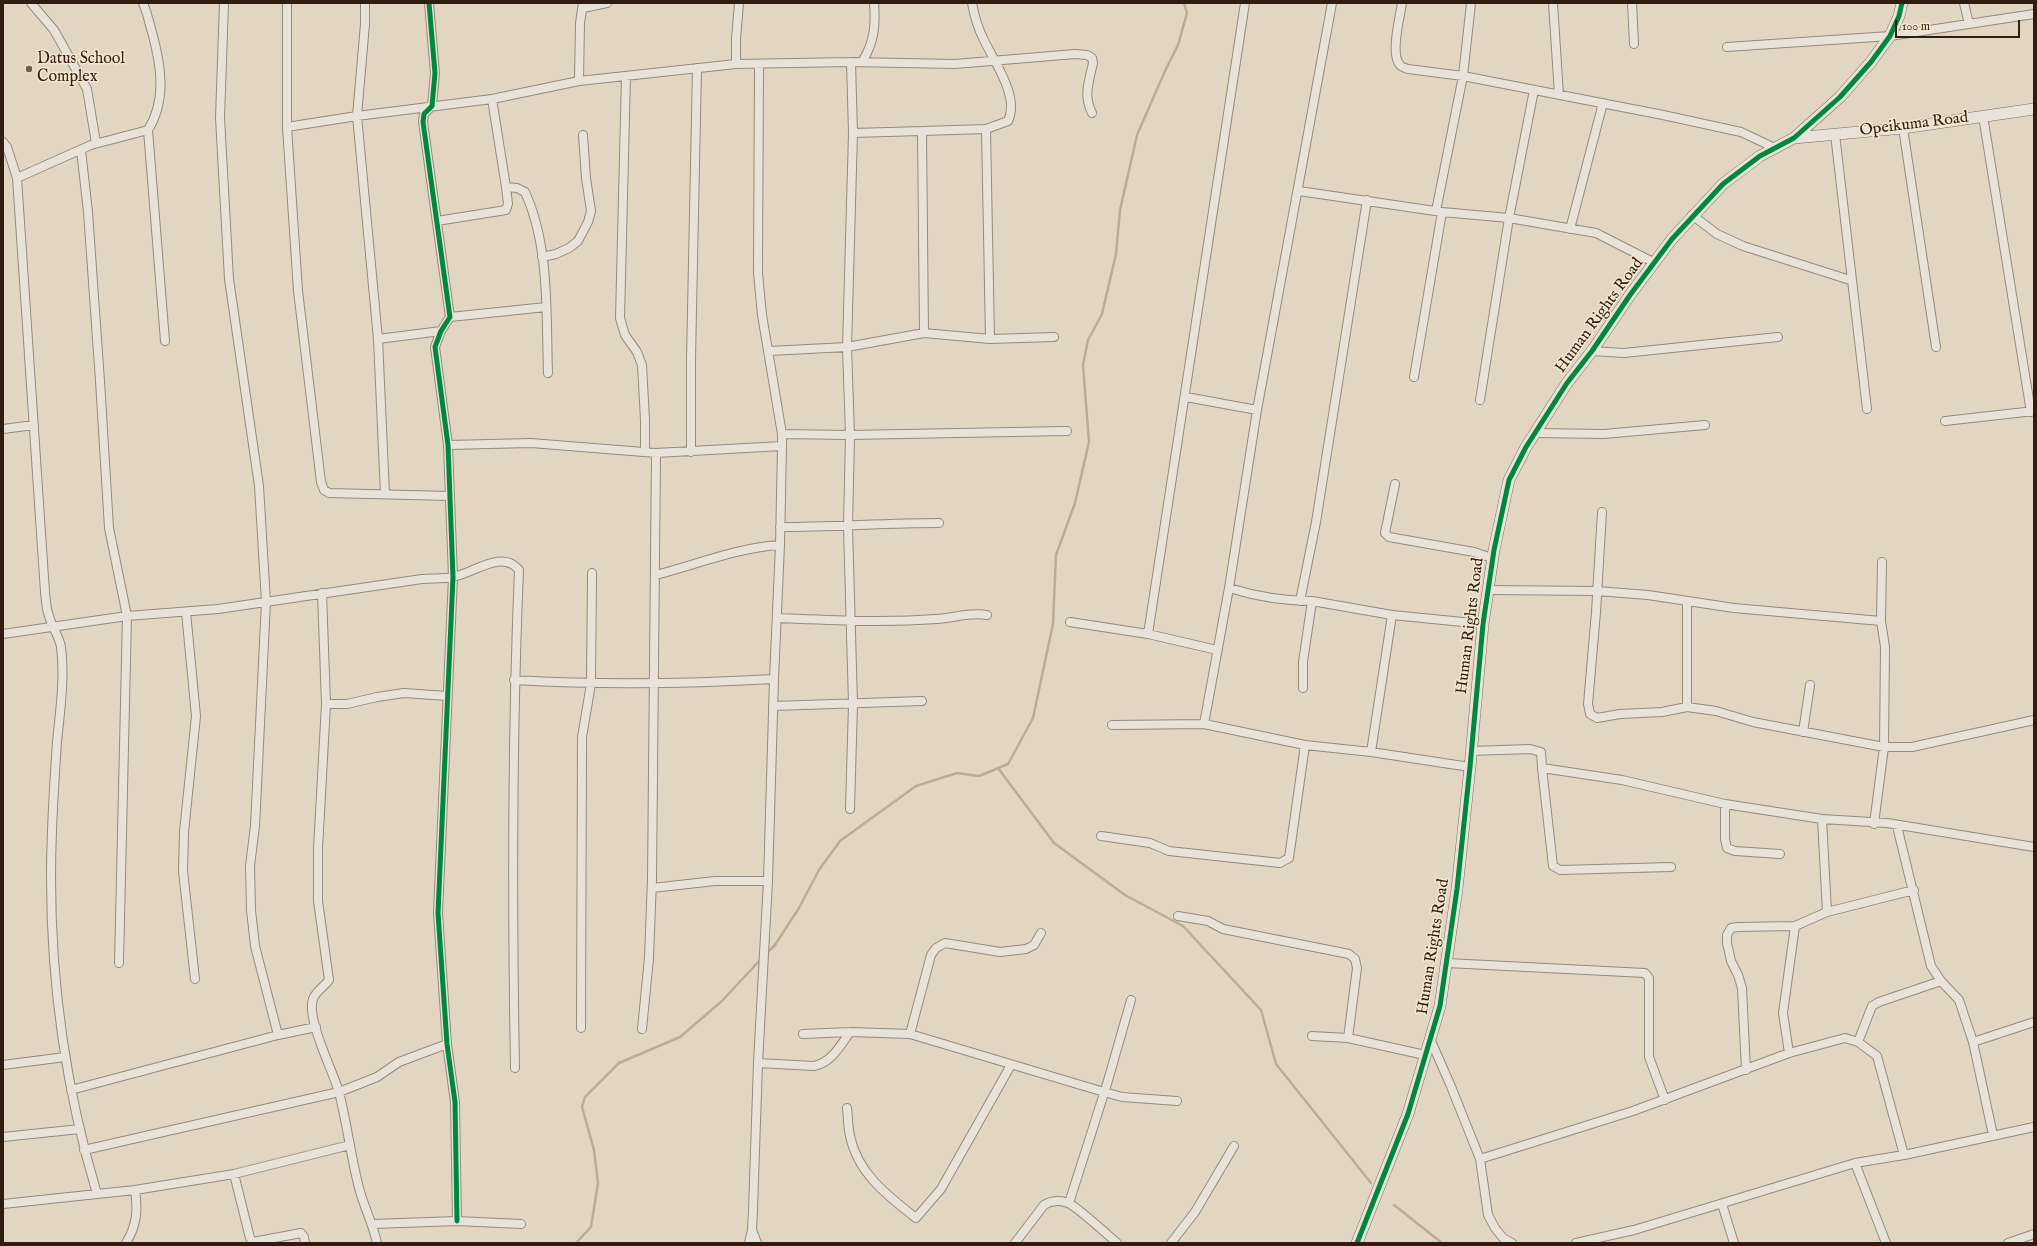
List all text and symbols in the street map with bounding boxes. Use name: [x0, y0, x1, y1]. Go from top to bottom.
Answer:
scale bar: [1897, 12, 2022, 38]
text: 100 m: [1902, 19, 1930, 34]
place label: Datus School Complex: [37, 50, 125, 88]
marker: Datus School Complex: [24, 64, 34, 74]
street label: Opeikuma Road: [1859, 109, 1969, 141]
street label: Human Rights Road: [1552, 255, 1648, 377]
street label: Human Rights Road: [1453, 557, 1489, 695]
street label: Human Rights Road: [1414, 878, 1454, 1016]

